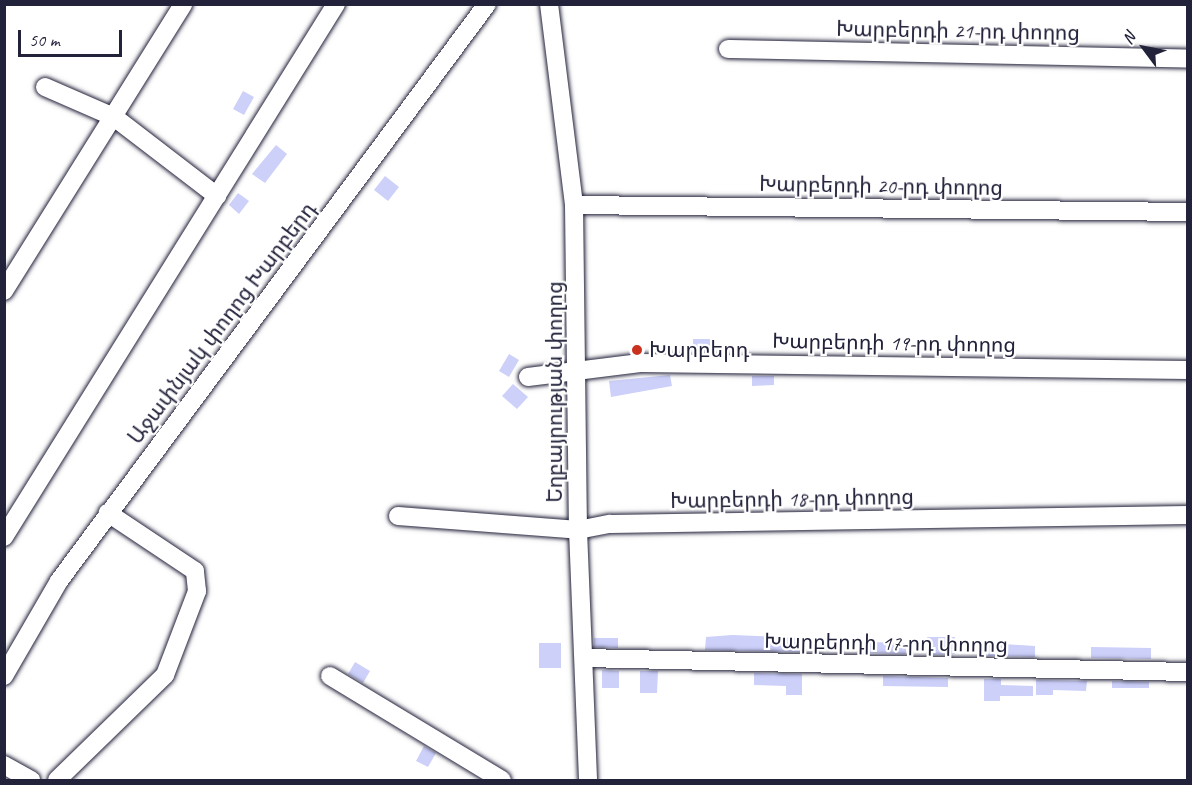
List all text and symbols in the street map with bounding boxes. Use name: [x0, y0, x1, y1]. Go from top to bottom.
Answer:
street label: Խարբերդի 21-րդ փողոց: [836, 16, 1080, 46]
scale bar: [21, 18, 124, 56]
north arrow: [1114, 18, 1174, 78]
text: 50 m: [29, 29, 60, 51]
text: N: [1118, 29, 1140, 48]
street label: Խարբերդի 20-րդ փողոց: [759, 171, 1003, 201]
street label: Աջափնյակ փողոց Խարբերդ: [123, 197, 321, 449]
street label: Եղբայրության փողոց: [542, 281, 568, 503]
street label: Խարբերդի 19-րդ փողոց: [772, 328, 1016, 358]
place label: Խարբերդ: [649, 337, 749, 363]
marker: Խարբերդ: [630, 343, 644, 357]
street label: Խարբերդի 18-րդ փողոց: [670, 484, 914, 514]
street label: Խարբերդի 17-րդ փողոց: [764, 628, 1008, 658]

